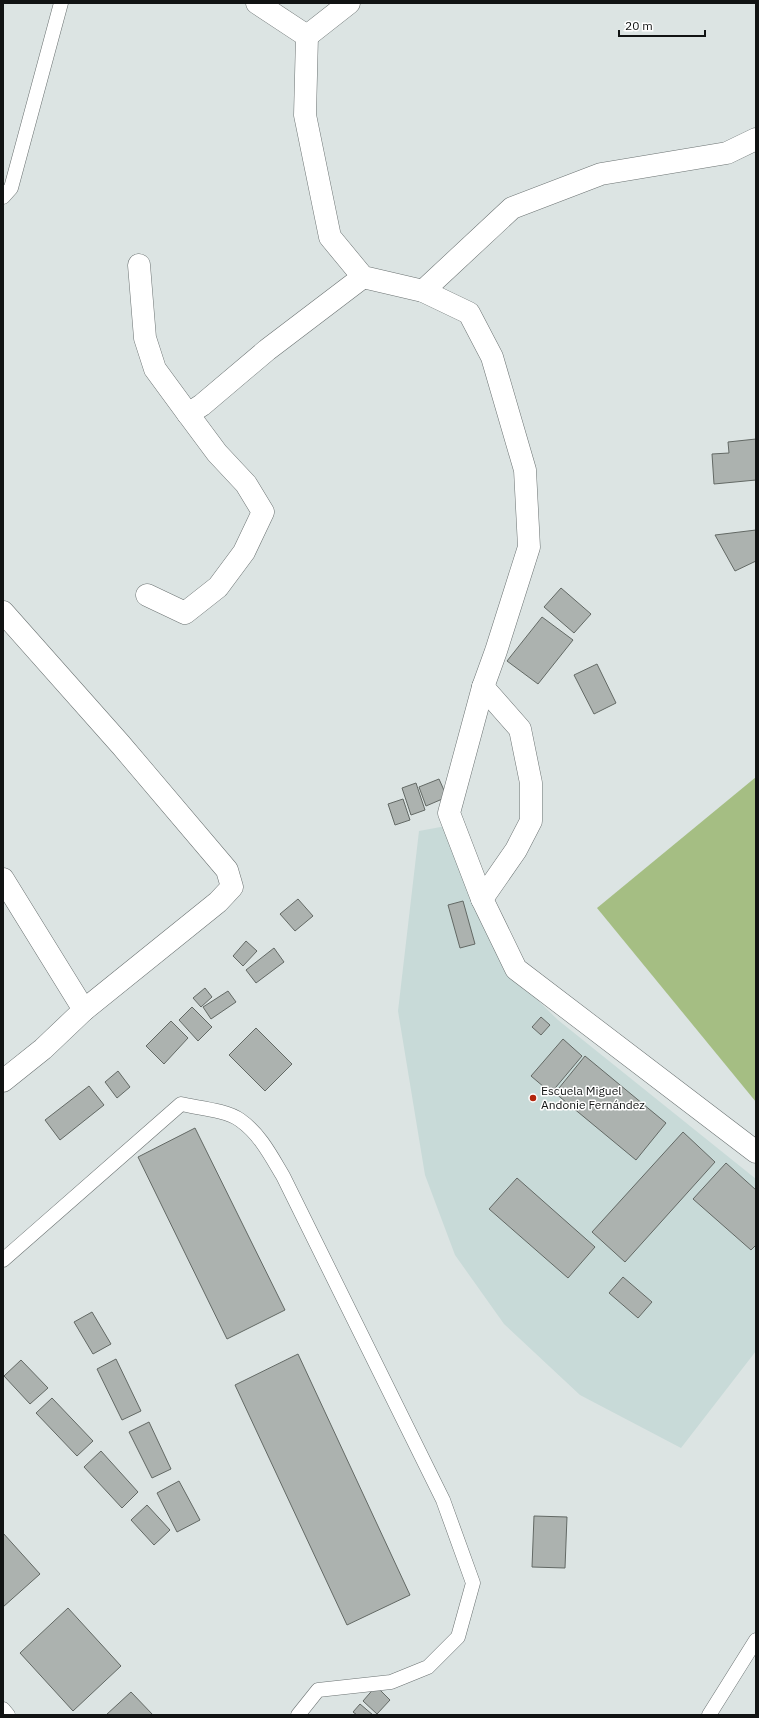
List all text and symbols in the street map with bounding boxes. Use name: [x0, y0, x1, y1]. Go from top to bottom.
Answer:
scale bar: [619, 12, 705, 38]
text: 20 m: [625, 18, 653, 33]
place label: Escuela Miguel Andonie Fernández: [541, 1083, 645, 1112]
marker: Escuela Miguel Andonie Fernández: [528, 1093, 538, 1103]

